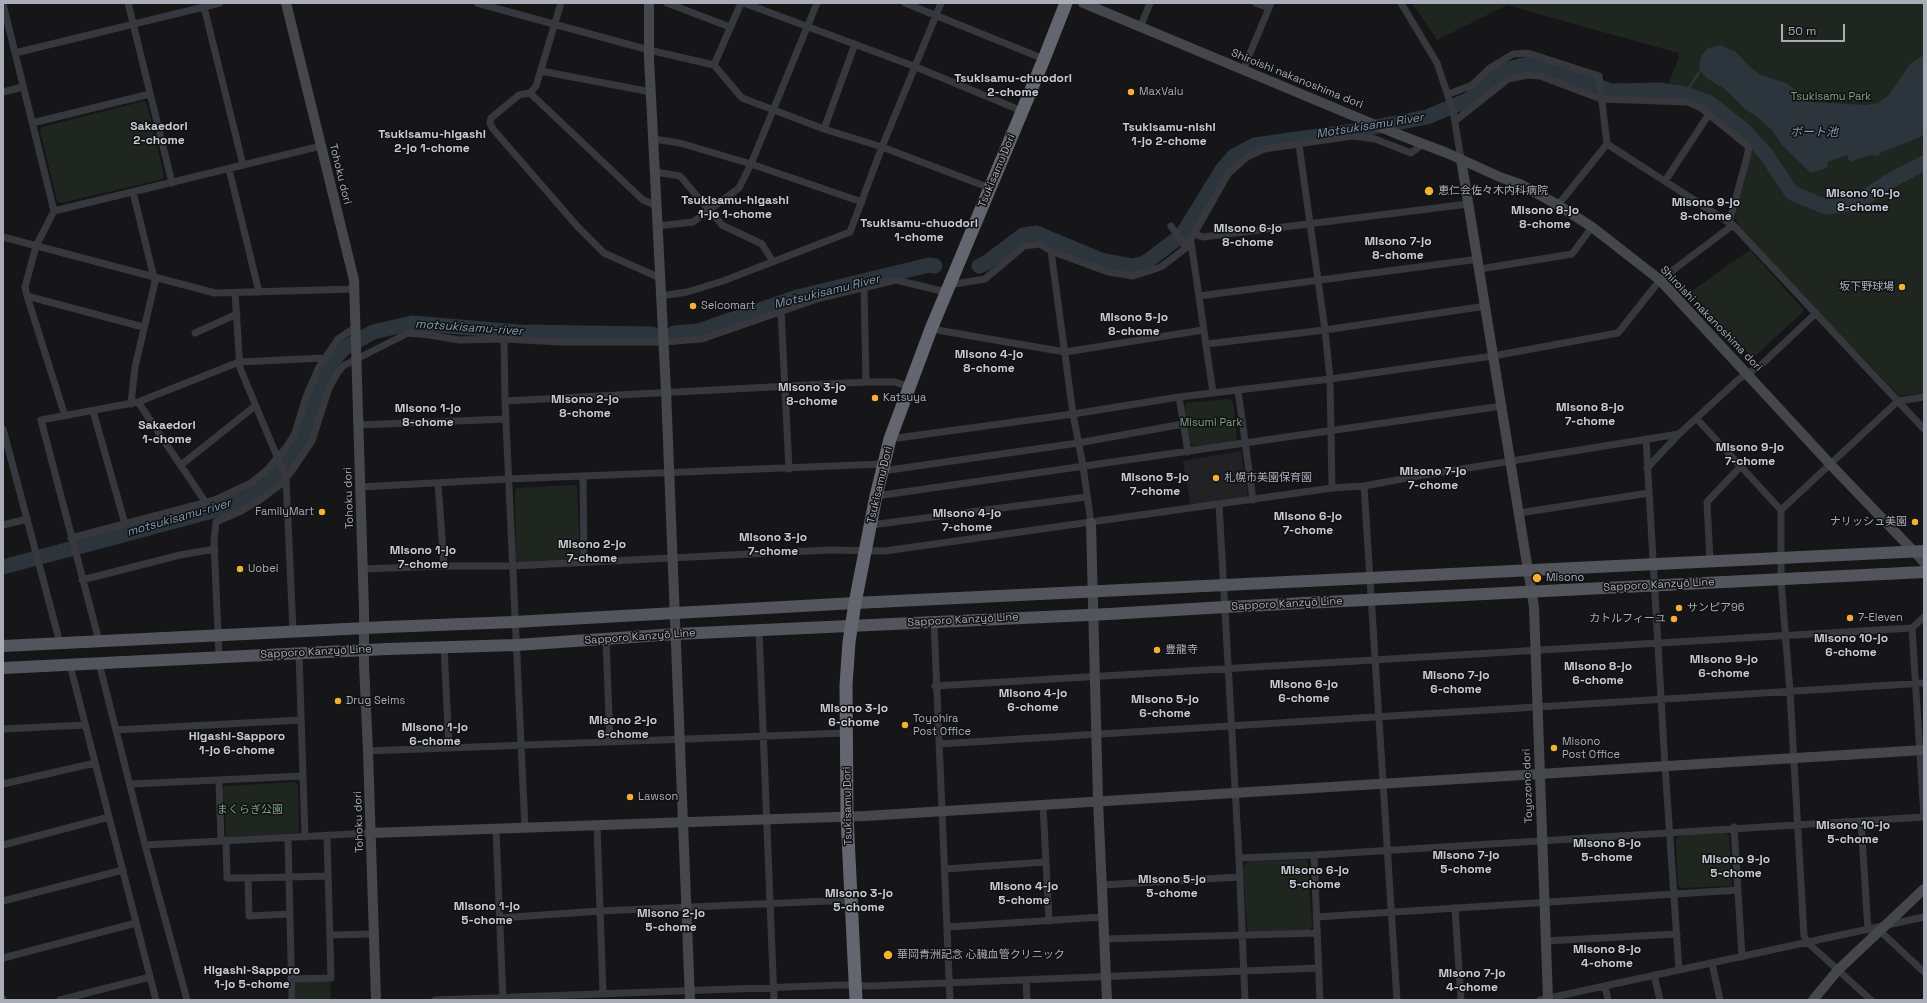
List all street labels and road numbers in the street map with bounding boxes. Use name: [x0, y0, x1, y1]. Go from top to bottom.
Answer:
street label: Shiroishi nakanoshima dori: [1229, 46, 1365, 112]
street label: Tsukisamu Dori: [976, 132, 1018, 210]
street label: Tohoku dori: [326, 142, 354, 206]
street label: Shiroishi nakanoshima dori: [1657, 264, 1765, 374]
street label: Tsukisamu Dori: [865, 445, 895, 525]
street label: Tohoku dori: [341, 467, 357, 529]
street label: Sapporo Kanzyō Line: [1603, 575, 1715, 595]
street label: Sapporo Kanzyō Line: [1231, 594, 1343, 614]
street label: Sapporo Kanzyō Line: [907, 610, 1019, 630]
street label: Sapporo Kanzyō Line: [584, 627, 696, 647]
street label: Sapporo Kanzyō Line: [260, 642, 372, 662]
street label: Toyozono dori: [1520, 748, 1536, 824]
street label: Tsukisamu Dori: [841, 767, 855, 845]
street label: Tohoku dori: [351, 791, 367, 853]

